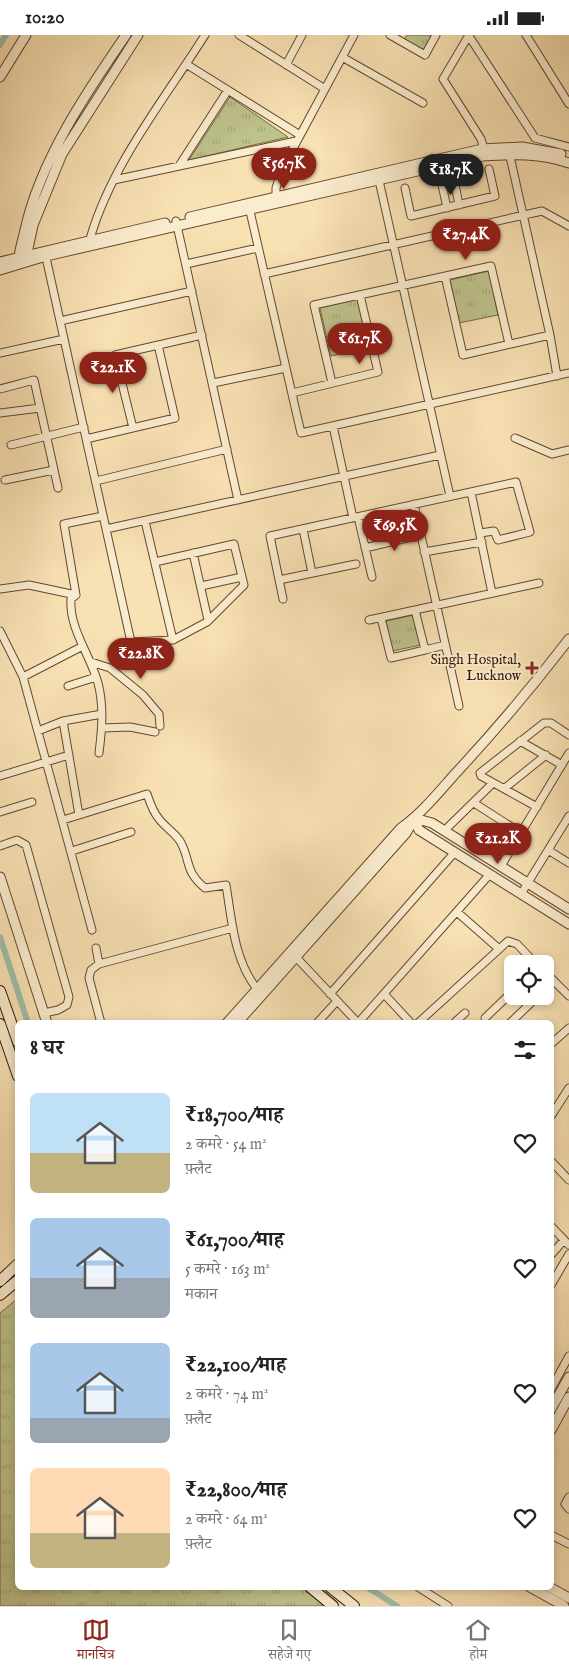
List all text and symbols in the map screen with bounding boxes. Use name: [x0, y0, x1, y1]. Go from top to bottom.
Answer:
text: 10:20: [25, 6, 65, 30]
pin: ₹56.7K: [243, 147, 325, 190]
text: ₹56.7K: [262, 154, 306, 174]
pin: ₹18.7K: [410, 154, 492, 196]
text: ₹18.7K: [430, 160, 472, 180]
pin: ₹27.4K: [425, 219, 507, 261]
text: ₹27.4K: [443, 225, 489, 245]
pin: ₹61.7K: [319, 323, 401, 365]
text: ₹61.7K: [338, 329, 382, 349]
pin: ₹22.1K: [72, 351, 154, 394]
text: ₹22.1K: [90, 358, 136, 378]
pin: ₹69.5K: [354, 509, 436, 552]
text: ₹69.5K: [373, 516, 417, 536]
pin: ₹22.8K: [100, 637, 182, 680]
text: ₹22.8K: [118, 644, 164, 664]
place label: Singh Hospital, Lucknow: [430, 651, 522, 685]
marker: Singh Hospital, Lucknow: [525, 661, 539, 675]
pin: ₹21.2K: [457, 823, 539, 865]
text: ₹21.2K: [475, 829, 521, 849]
map controls: [504, 955, 554, 1005]
button: locate: [504, 955, 554, 1005]
text: 8 घर: [30, 1035, 64, 1062]
icon: filters: [511, 1036, 539, 1064]
text: ₹18,700/माह: [185, 1102, 283, 1129]
icon: home: [70, 1113, 130, 1173]
icon: heart: [511, 1129, 539, 1157]
text: 2 कमरे · 54 m²: [185, 1135, 267, 1155]
text: फ़्लैट: [185, 1160, 212, 1180]
text: ₹61,700/माह: [185, 1227, 284, 1254]
icon: home: [70, 1238, 130, 1298]
icon: heart: [511, 1254, 539, 1282]
text: 5 कमरे · 163 m²: [185, 1260, 270, 1280]
text: मकान: [185, 1285, 217, 1305]
text: ₹22,100/माह: [185, 1352, 286, 1379]
icon: home: [70, 1363, 130, 1423]
icon: heart: [511, 1379, 539, 1407]
text: 2 कमरे · 74 m²: [185, 1385, 268, 1405]
text: फ़्लैट: [185, 1410, 212, 1430]
text: ₹22,800/माह: [185, 1477, 287, 1504]
icon: home: [70, 1488, 130, 1548]
icon: heart: [511, 1504, 539, 1532]
text: 2 कमरे · 64 m²: [185, 1510, 268, 1530]
text: फ़्लैट: [185, 1535, 212, 1555]
tab: मानचित्र: [77, 1616, 115, 1668]
tab: सहेजे गए: [268, 1616, 311, 1668]
tab: होम: [464, 1616, 492, 1668]

